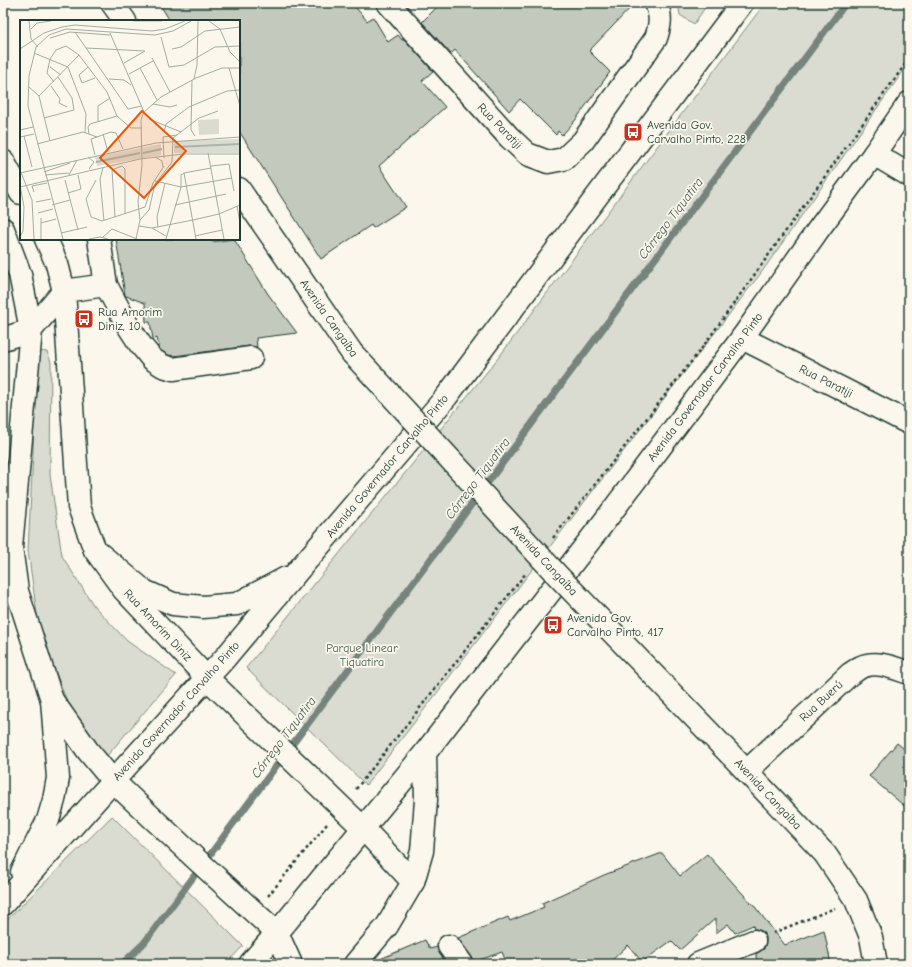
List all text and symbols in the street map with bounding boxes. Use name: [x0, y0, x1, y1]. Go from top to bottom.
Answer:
inset map: [20, 20, 240, 240]
street label: Rua Paratiji: [475, 100, 525, 152]
place label: Avenida Gov. Carvalho Pinto, 228: [647, 118, 746, 146]
bus stop icon: Avenida Gov. Carvalho Pinto, 228: [622, 121, 644, 143]
water label: Córrego Tiquatira: [635, 174, 706, 262]
street label: Avenida Cangaíba: [297, 276, 361, 360]
place label: Rua Amorim Diniz, 10: [98, 305, 162, 333]
bus stop icon: Rua Amorim Diniz, 10: [73, 308, 95, 330]
street label: Avenida Governador Carvalho Pinto: [644, 310, 766, 464]
street label: Rua Paratiji: [797, 362, 855, 400]
street label: Avenida Governador Carvalho Pinto: [323, 392, 451, 540]
water label: Córrego Tiquatira: [442, 434, 513, 522]
street label: Avenida Cangaíba: [508, 522, 580, 598]
street label: Rua Amorim Diniz: [121, 586, 195, 664]
place label: Avenida Gov. Carvalho Pinto, 417: [567, 611, 664, 639]
bus stop icon: Avenida Gov. Carvalho Pinto, 417: [542, 614, 564, 636]
street label: Avenida Governador Carvalho Pinto: [110, 638, 242, 784]
park label: Parque Linear Tiquatira: [326, 641, 398, 669]
street label: Rua Buerú: [796, 677, 846, 725]
water label: Córrego Tiquatira: [248, 693, 319, 781]
street label: Avenida Cangaíba: [732, 756, 804, 832]

